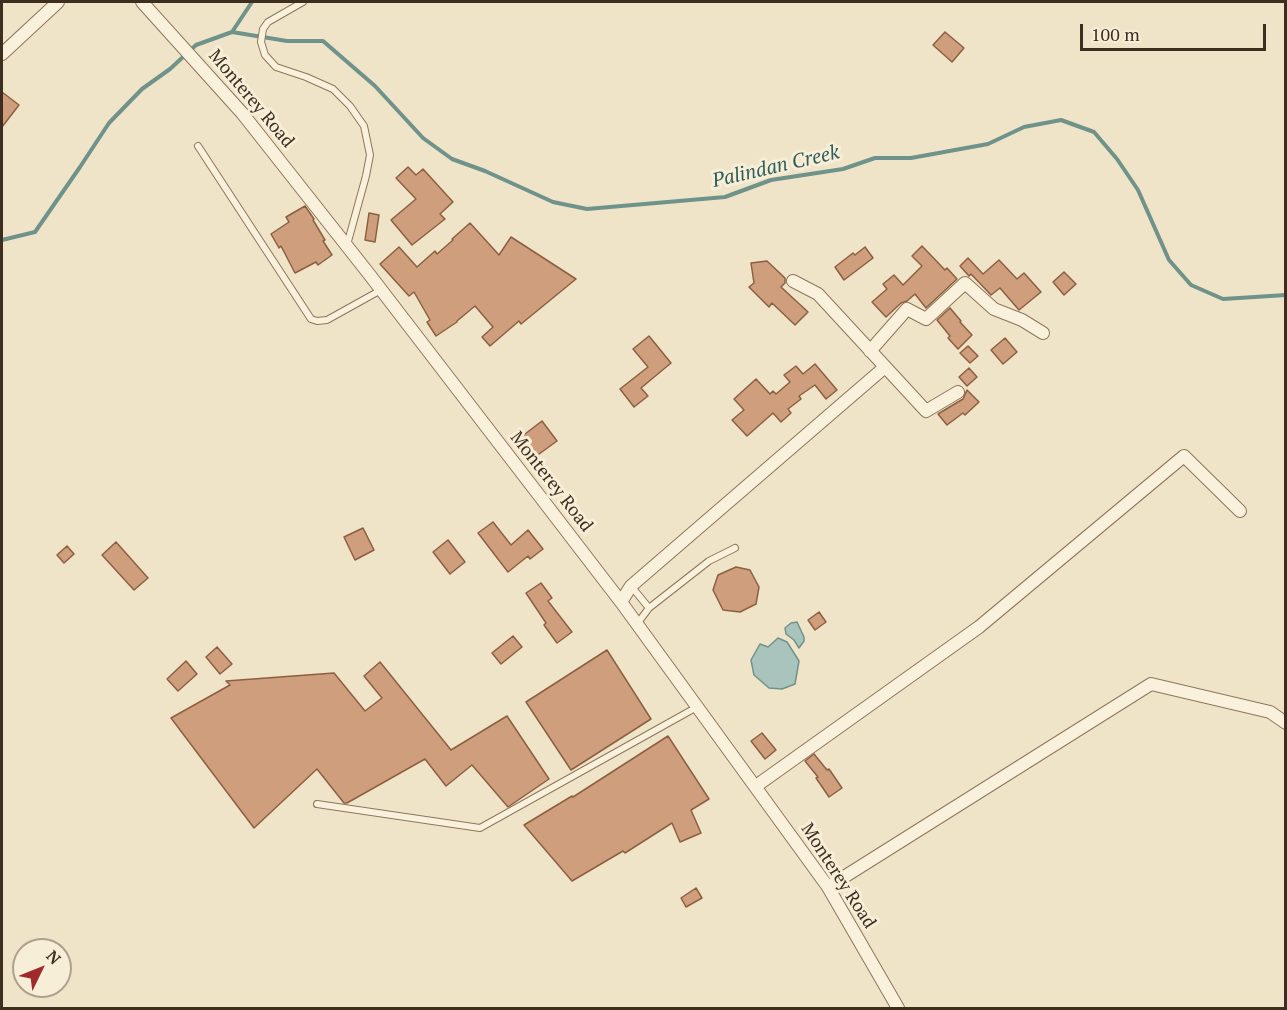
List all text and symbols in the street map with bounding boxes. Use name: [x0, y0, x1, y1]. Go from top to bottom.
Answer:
scale bar: [1083, 12, 1269, 50]
text: 100 m: [1091, 22, 1140, 46]
street label: Monterey Road: [204, 46, 298, 152]
water label: Palindan Creek: [710, 141, 842, 193]
street label: Monterey Road: [505, 428, 597, 536]
street label: Monterey Road: [796, 819, 880, 933]
north arrow: [12, 938, 72, 998]
text: N: [42, 945, 66, 969]

